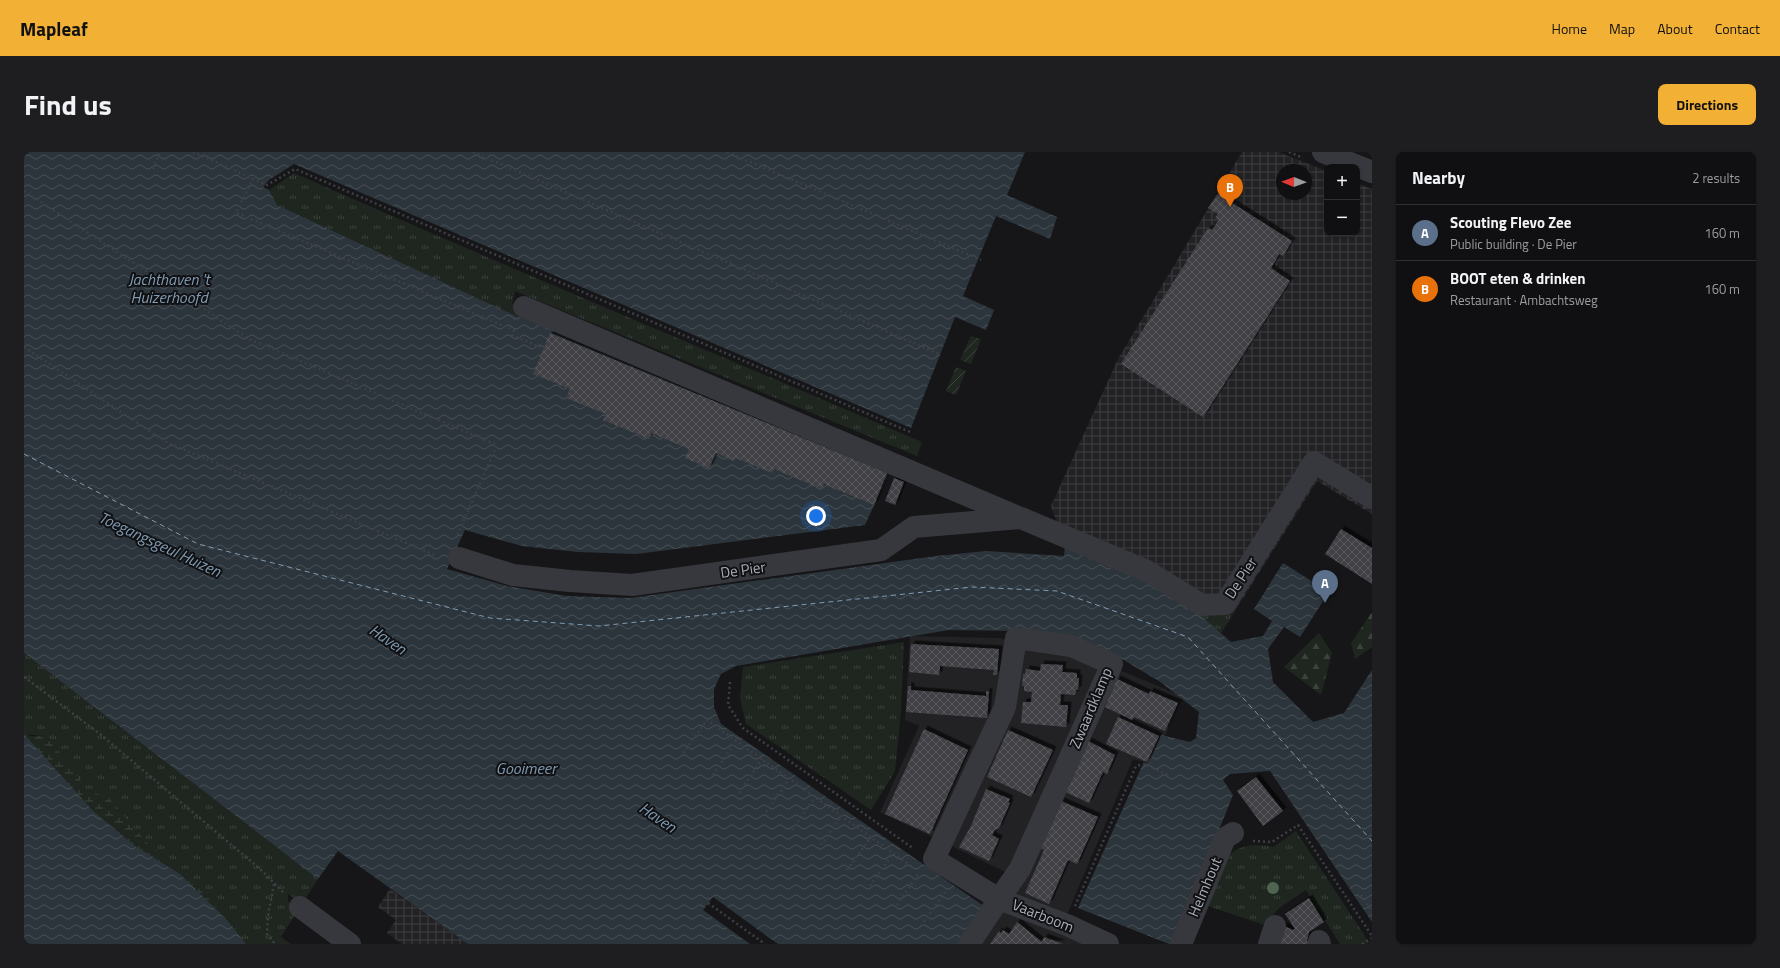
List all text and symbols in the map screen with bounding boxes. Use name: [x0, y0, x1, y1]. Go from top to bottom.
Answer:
text: Mapleaf: [20, 14, 88, 43]
text: Home: [1552, 18, 1587, 39]
text: Map: [1609, 18, 1635, 39]
text: About: [1657, 18, 1693, 39]
text: Contact: [1715, 18, 1760, 39]
text: Find us: [24, 83, 112, 126]
button: Directions: [1658, 84, 1756, 125]
north arrow: [1276, 164, 1312, 200]
map controls: [1324, 164, 1360, 236]
button: +: [1324, 164, 1360, 200]
text: Nearby: [1412, 165, 1465, 191]
text: 2 results: [1692, 168, 1740, 188]
pin: B: [1217, 174, 1243, 207]
button: −: [1324, 200, 1360, 236]
text: Scouting Flevo Zee: [1450, 211, 1571, 234]
text: A: [1421, 223, 1429, 243]
text: 160 m: [1704, 223, 1740, 243]
text: Public building · De Pier: [1450, 234, 1577, 254]
water label: Jachthaven 't Huizerhoofd: [128, 267, 212, 309]
text: BOOT eten & drinken: [1450, 267, 1585, 290]
text: B: [1421, 279, 1429, 299]
text: 160 m: [1704, 279, 1740, 299]
text: Restaurant · Ambachtsweg: [1450, 290, 1598, 310]
water label: Toegangsgeul Huizen: [95, 505, 226, 583]
your location: [806, 506, 826, 526]
street label: De Pier: [1219, 552, 1263, 603]
street label: De Pier: [719, 555, 767, 584]
pin: A: [1312, 570, 1338, 603]
water label: Haven: [365, 618, 412, 661]
street label: Zwaardklamp: [1063, 664, 1118, 752]
water label: Gooimeer: [496, 756, 558, 780]
water label: Haven: [635, 796, 682, 839]
street label: Helmhout: [1182, 853, 1228, 920]
street label: Vaarboom: [1009, 893, 1078, 938]

